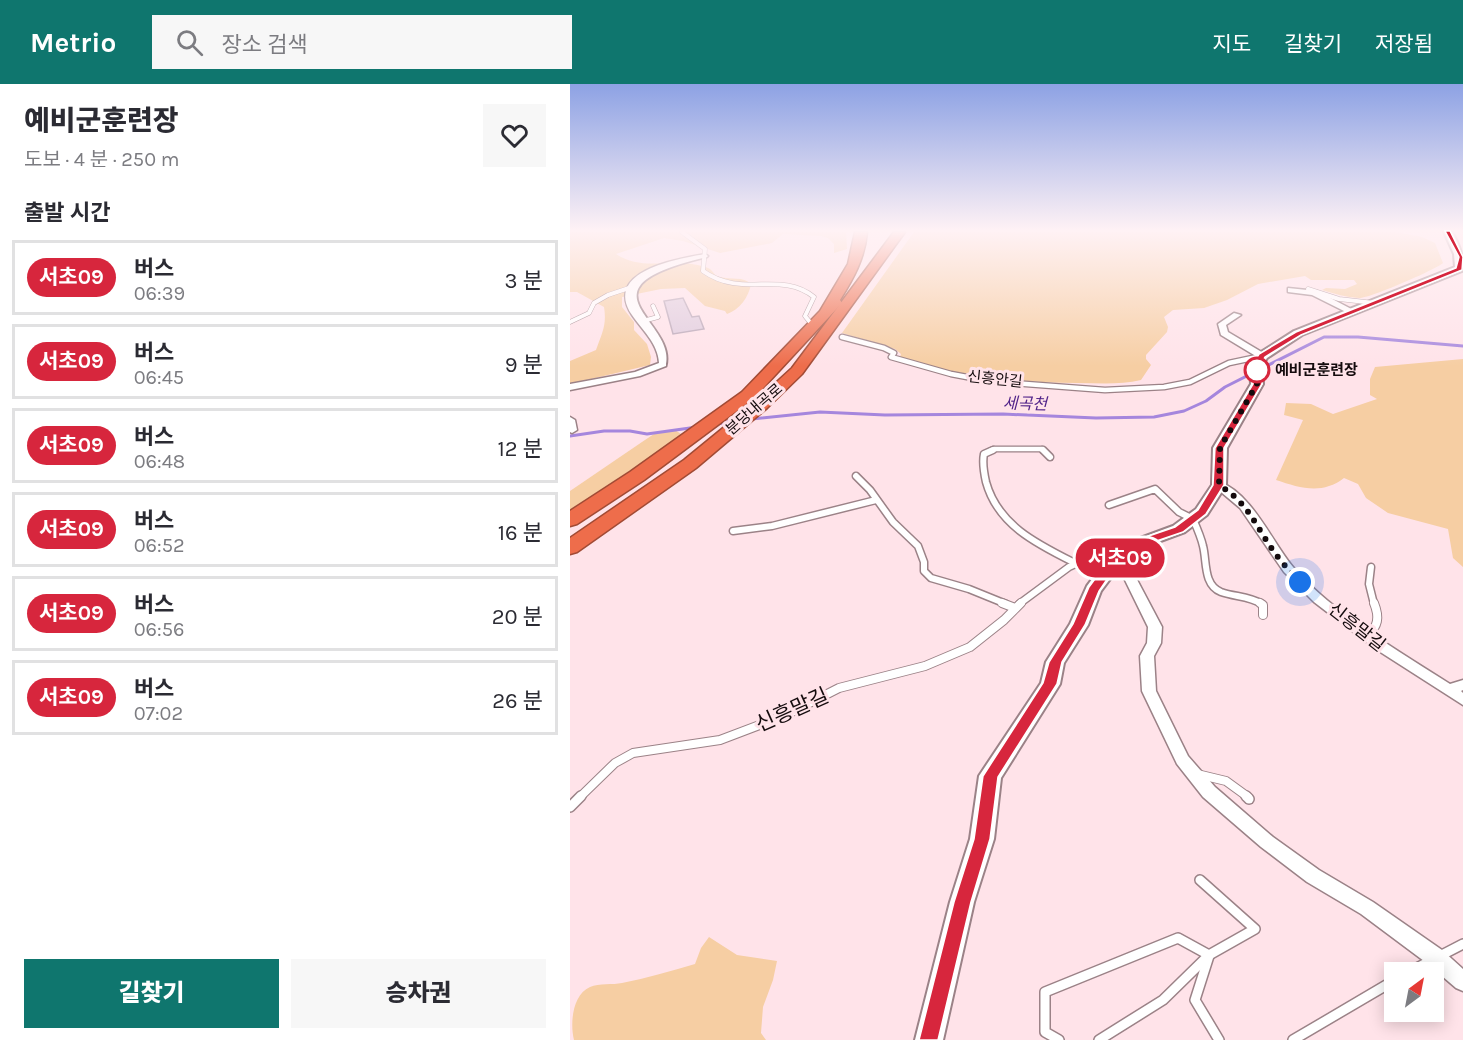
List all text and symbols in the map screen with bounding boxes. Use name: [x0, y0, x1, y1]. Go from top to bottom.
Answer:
search box: [152, 15, 572, 69]
text: Metrio: [30, 26, 116, 59]
icon: search: [173, 26, 206, 59]
text: 장소 검색: [221, 32, 308, 58]
text: 지도: [1212, 32, 1251, 56]
text: 길찾기: [1284, 32, 1342, 56]
text: 저장됨: [1375, 32, 1433, 56]
text: 예비군훈련장: [24, 104, 179, 137]
button: heart: [483, 104, 546, 167]
text: 도보 · 4 분 · 250 m: [24, 148, 179, 171]
text: 출발 시간: [24, 200, 111, 226]
text: 버스: [134, 256, 174, 282]
text: 서초09: [39, 265, 104, 289]
text: 3 분: [505, 268, 543, 294]
text: 06:39: [134, 282, 185, 305]
text: 버스: [134, 340, 174, 366]
text: 서초09: [39, 349, 104, 373]
text: 9 분: [505, 352, 543, 378]
marker: 예비군훈련장: [1244, 357, 1270, 383]
place label: 예비군훈련장: [1275, 361, 1358, 379]
text: 06:45: [134, 366, 184, 389]
street label: 신흥안길: [967, 367, 1023, 391]
street label: 분당내곡로: [722, 380, 786, 438]
water label: 세곡천: [1003, 394, 1050, 413]
text: 버스: [134, 424, 174, 450]
text: 서초09: [39, 433, 104, 457]
text: 12 분: [498, 436, 543, 462]
text: 06:48: [134, 450, 185, 473]
text: 버스: [134, 508, 174, 534]
text: 서초09: [39, 517, 104, 541]
text: 16 분: [498, 520, 543, 546]
text: 06:52: [134, 534, 185, 557]
line badge: 서초09: [1078, 538, 1162, 578]
text: 서초09: [1088, 546, 1152, 570]
your location: [1285, 567, 1315, 597]
text: 버스: [134, 592, 174, 618]
street label: 신흥말길: [1324, 598, 1390, 656]
text: 서초09: [39, 601, 104, 625]
text: 20 분: [492, 604, 543, 630]
text: 06:56: [134, 618, 184, 641]
text: 버스: [134, 676, 174, 702]
street label: 신흥말길: [752, 683, 832, 737]
text: 서초09: [39, 685, 104, 709]
text: 26 분: [492, 688, 543, 714]
text: 07:02: [134, 702, 183, 725]
button: 길찾기: [24, 959, 279, 1028]
button: 승차권: [291, 959, 546, 1028]
north arrow: [1384, 962, 1444, 1022]
map controls: [1384, 962, 1444, 1022]

